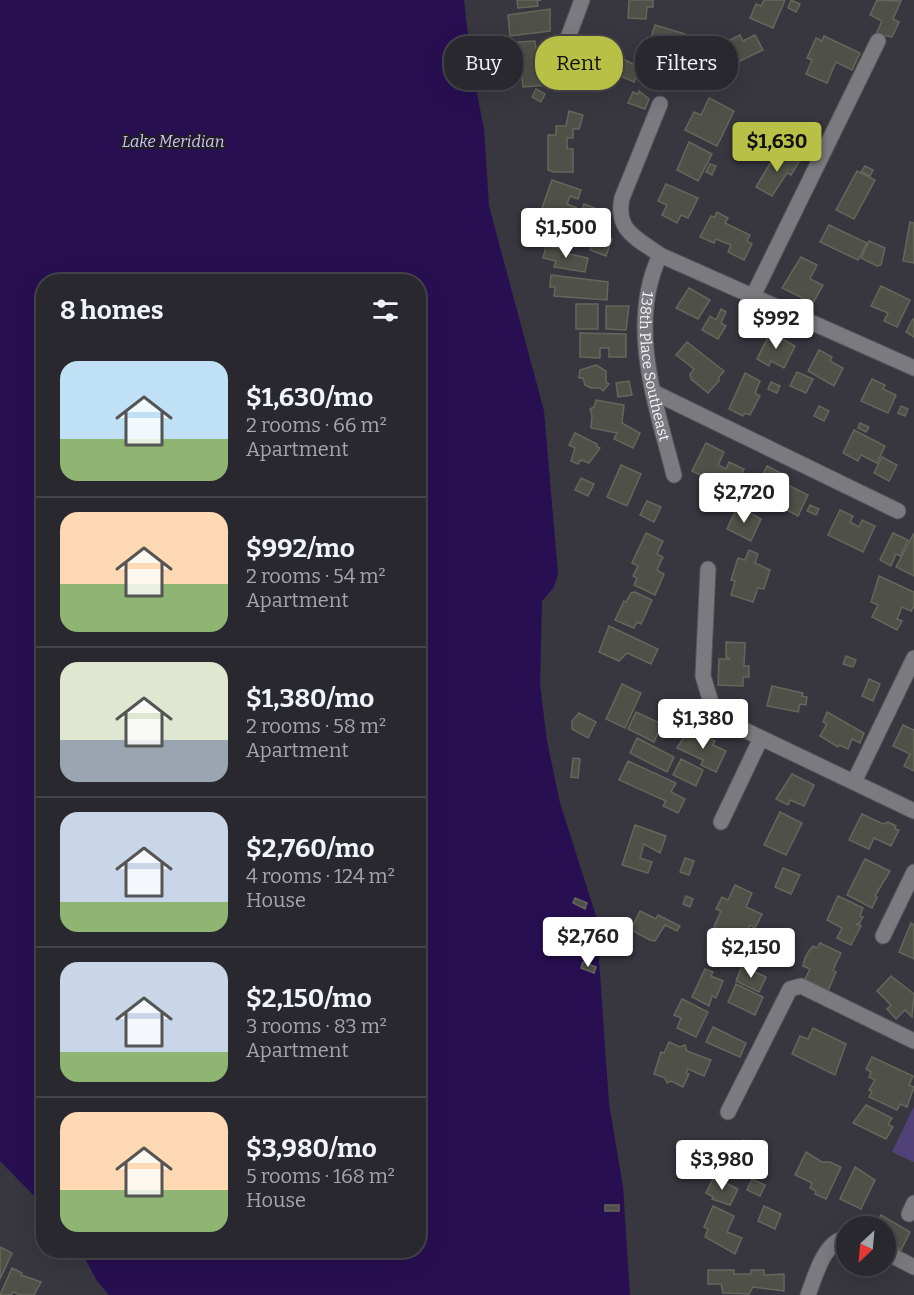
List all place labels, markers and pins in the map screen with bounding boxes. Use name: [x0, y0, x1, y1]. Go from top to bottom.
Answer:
pin: $1,630: [728, 122, 826, 173]
pin: $1,500: [517, 208, 615, 259]
pin: $992: [740, 299, 812, 350]
pin: $2,720: [695, 473, 793, 524]
pin: $1,380: [654, 699, 752, 750]
pin: $2,760: [539, 917, 637, 968]
pin: $2,150: [702, 928, 800, 979]
pin: $3,980: [673, 1140, 771, 1191]

